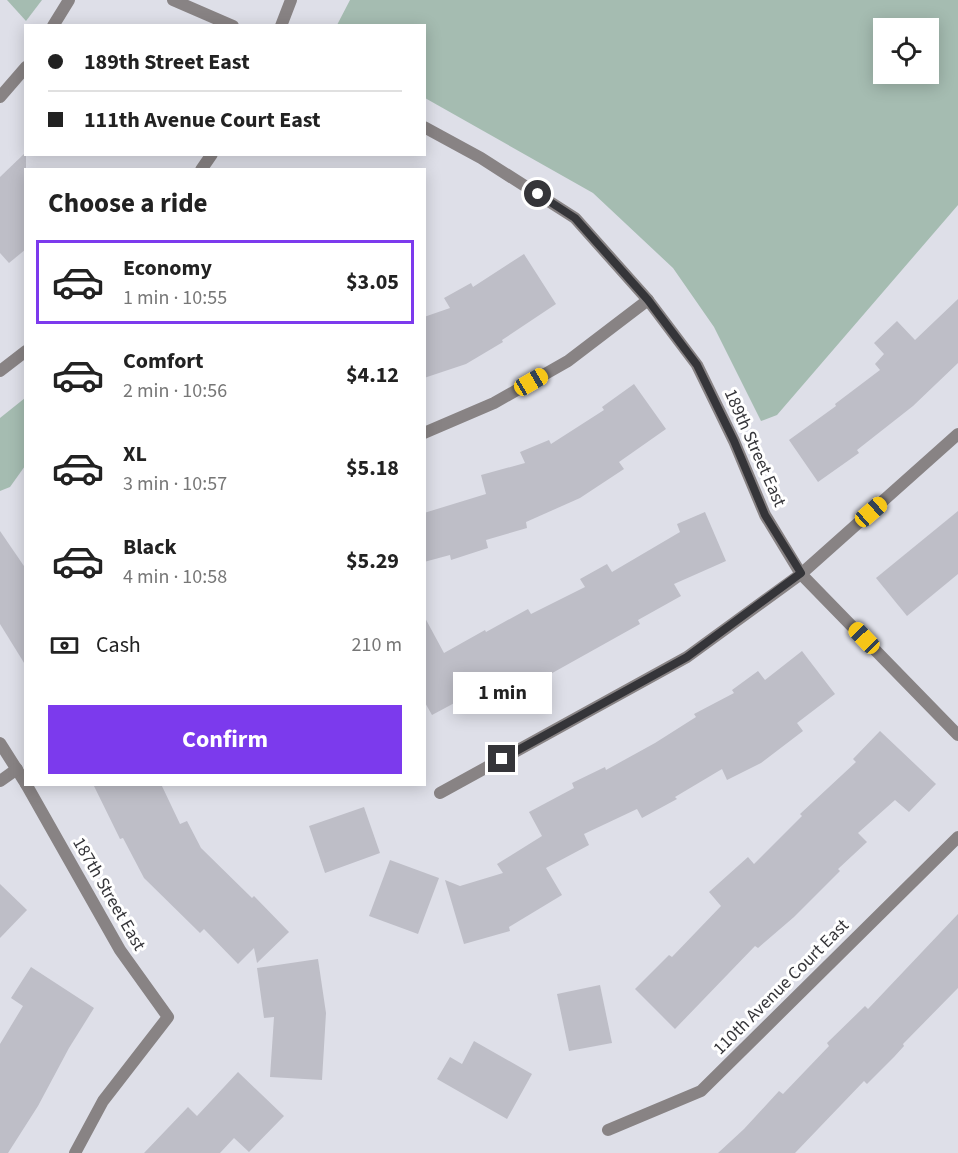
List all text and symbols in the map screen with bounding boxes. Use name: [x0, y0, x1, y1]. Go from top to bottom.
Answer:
map controls: [873, 18, 939, 84]
button: locate: [873, 18, 939, 84]
text: 189th Street East: [84, 46, 250, 78]
text: 111th Avenue Court East: [84, 104, 321, 136]
route start: [524, 180, 551, 207]
text: Choose a ride: [48, 184, 208, 223]
text: Economy: [123, 252, 212, 284]
icon: car: [51, 255, 105, 309]
text: $3.05: [346, 266, 399, 298]
text: 1 min · 10:55: [123, 284, 227, 312]
text: Comfort: [123, 345, 204, 377]
icon: car: [51, 348, 105, 402]
text: $4.12: [346, 359, 399, 391]
car: [511, 365, 551, 399]
text: 2 min · 10:56: [123, 377, 227, 405]
street label: 189th Street East: [718, 385, 792, 511]
text: XL: [123, 438, 147, 470]
icon: car: [51, 441, 105, 495]
text: $5.18: [346, 452, 399, 484]
text: 3 min · 10:57: [123, 470, 227, 498]
car: [852, 493, 890, 531]
text: Black: [123, 531, 177, 563]
icon: car: [51, 534, 105, 588]
text: $5.29: [346, 545, 399, 577]
text: 4 min · 10:58: [123, 563, 227, 591]
car: [845, 619, 883, 657]
icon: cash: [48, 629, 81, 662]
text: Cash: [96, 629, 141, 661]
text: 210 m: [352, 631, 402, 659]
callout: 1 min: [452, 672, 552, 714]
text: 1 min: [478, 679, 527, 707]
button: Confirm: [48, 705, 402, 774]
route end: [488, 745, 515, 772]
street label: 187th Street East: [66, 833, 152, 955]
street label: 110th Avenue Court East: [707, 913, 855, 1061]

